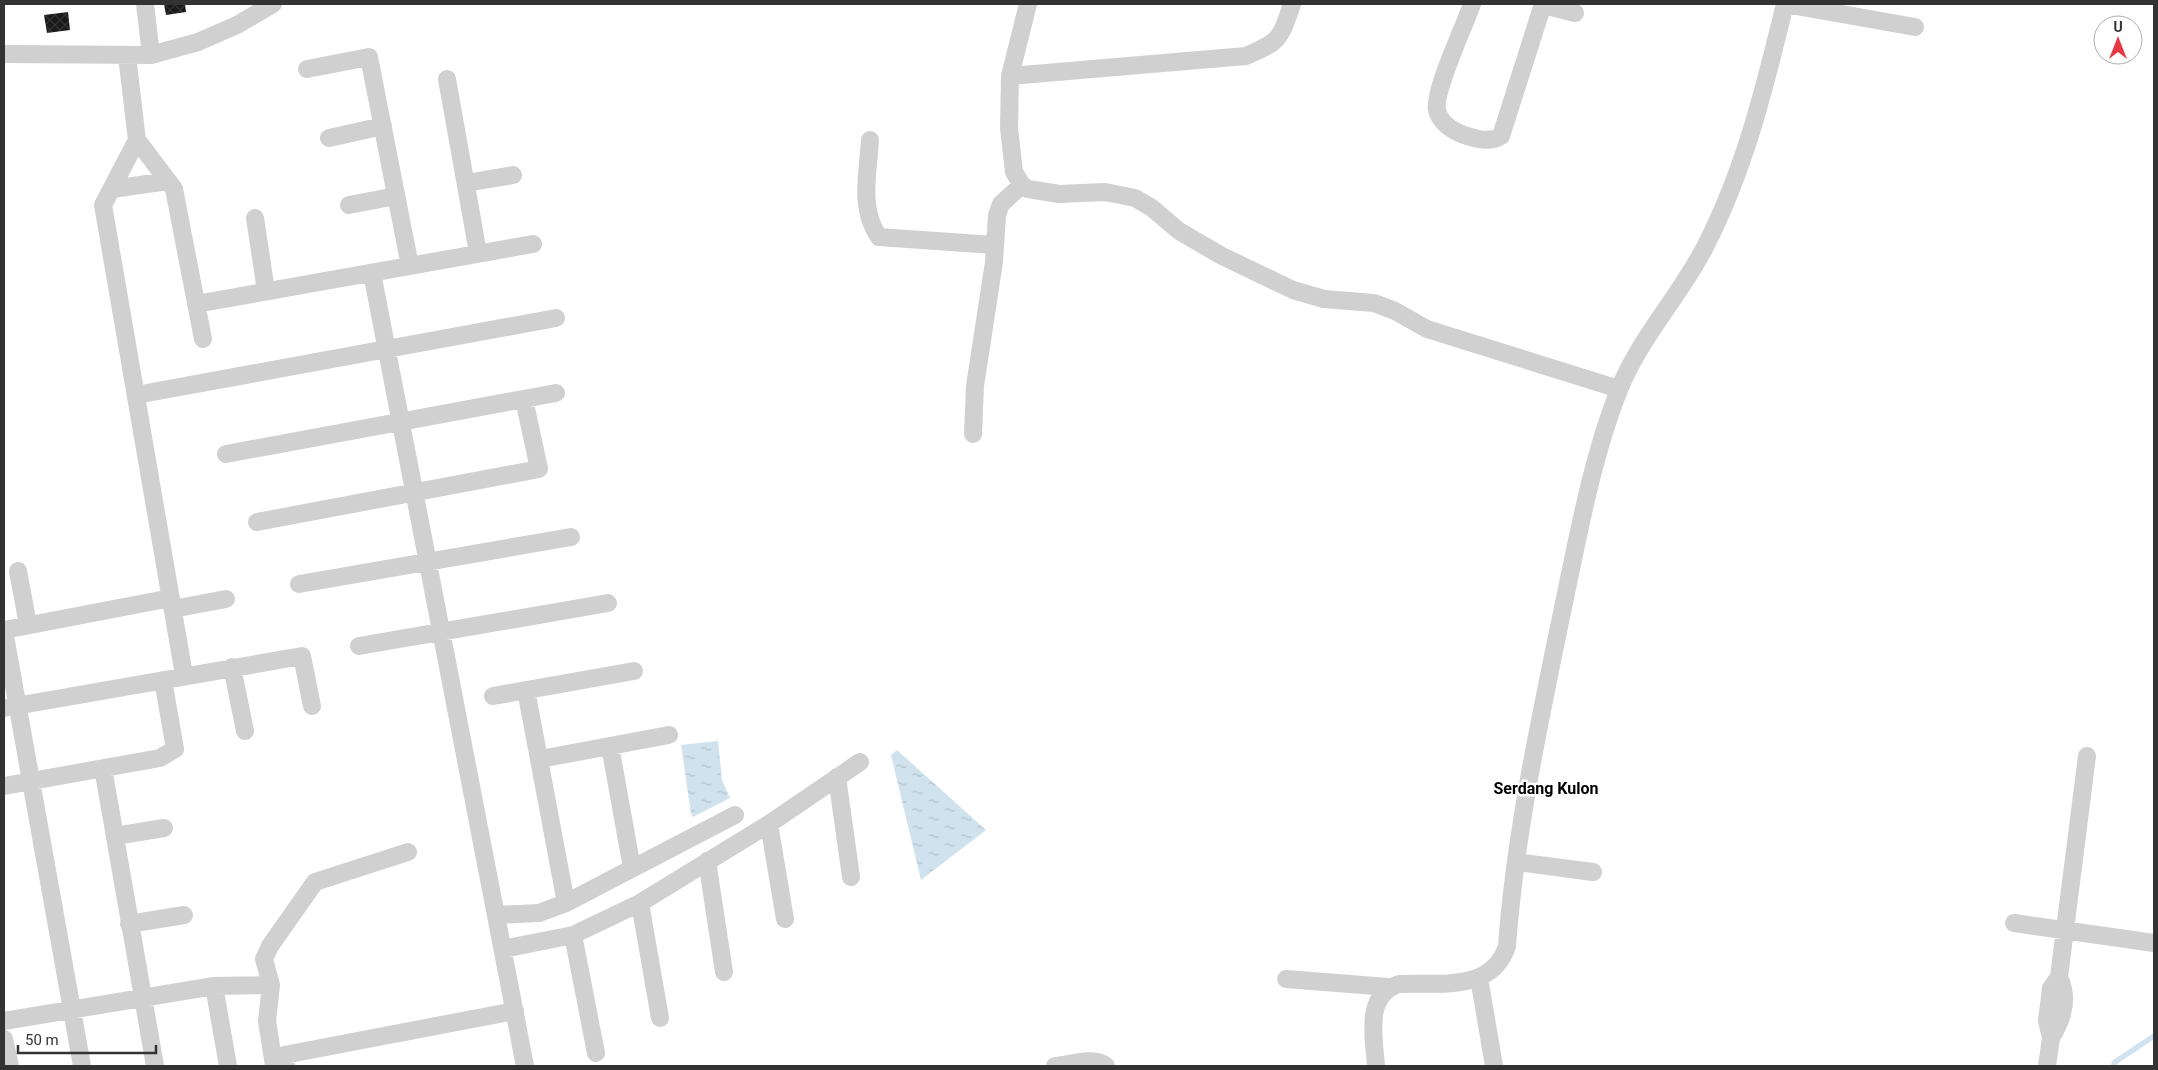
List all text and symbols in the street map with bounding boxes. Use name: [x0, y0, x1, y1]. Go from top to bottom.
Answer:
north arrow: [2093, 15, 2143, 65]
text: U: [2113, 19, 2123, 35]
district label: Serdang Kulon: [1493, 779, 1599, 798]
scale bar: [18, 1022, 155, 1054]
text: 50 m: [25, 1031, 59, 1049]

